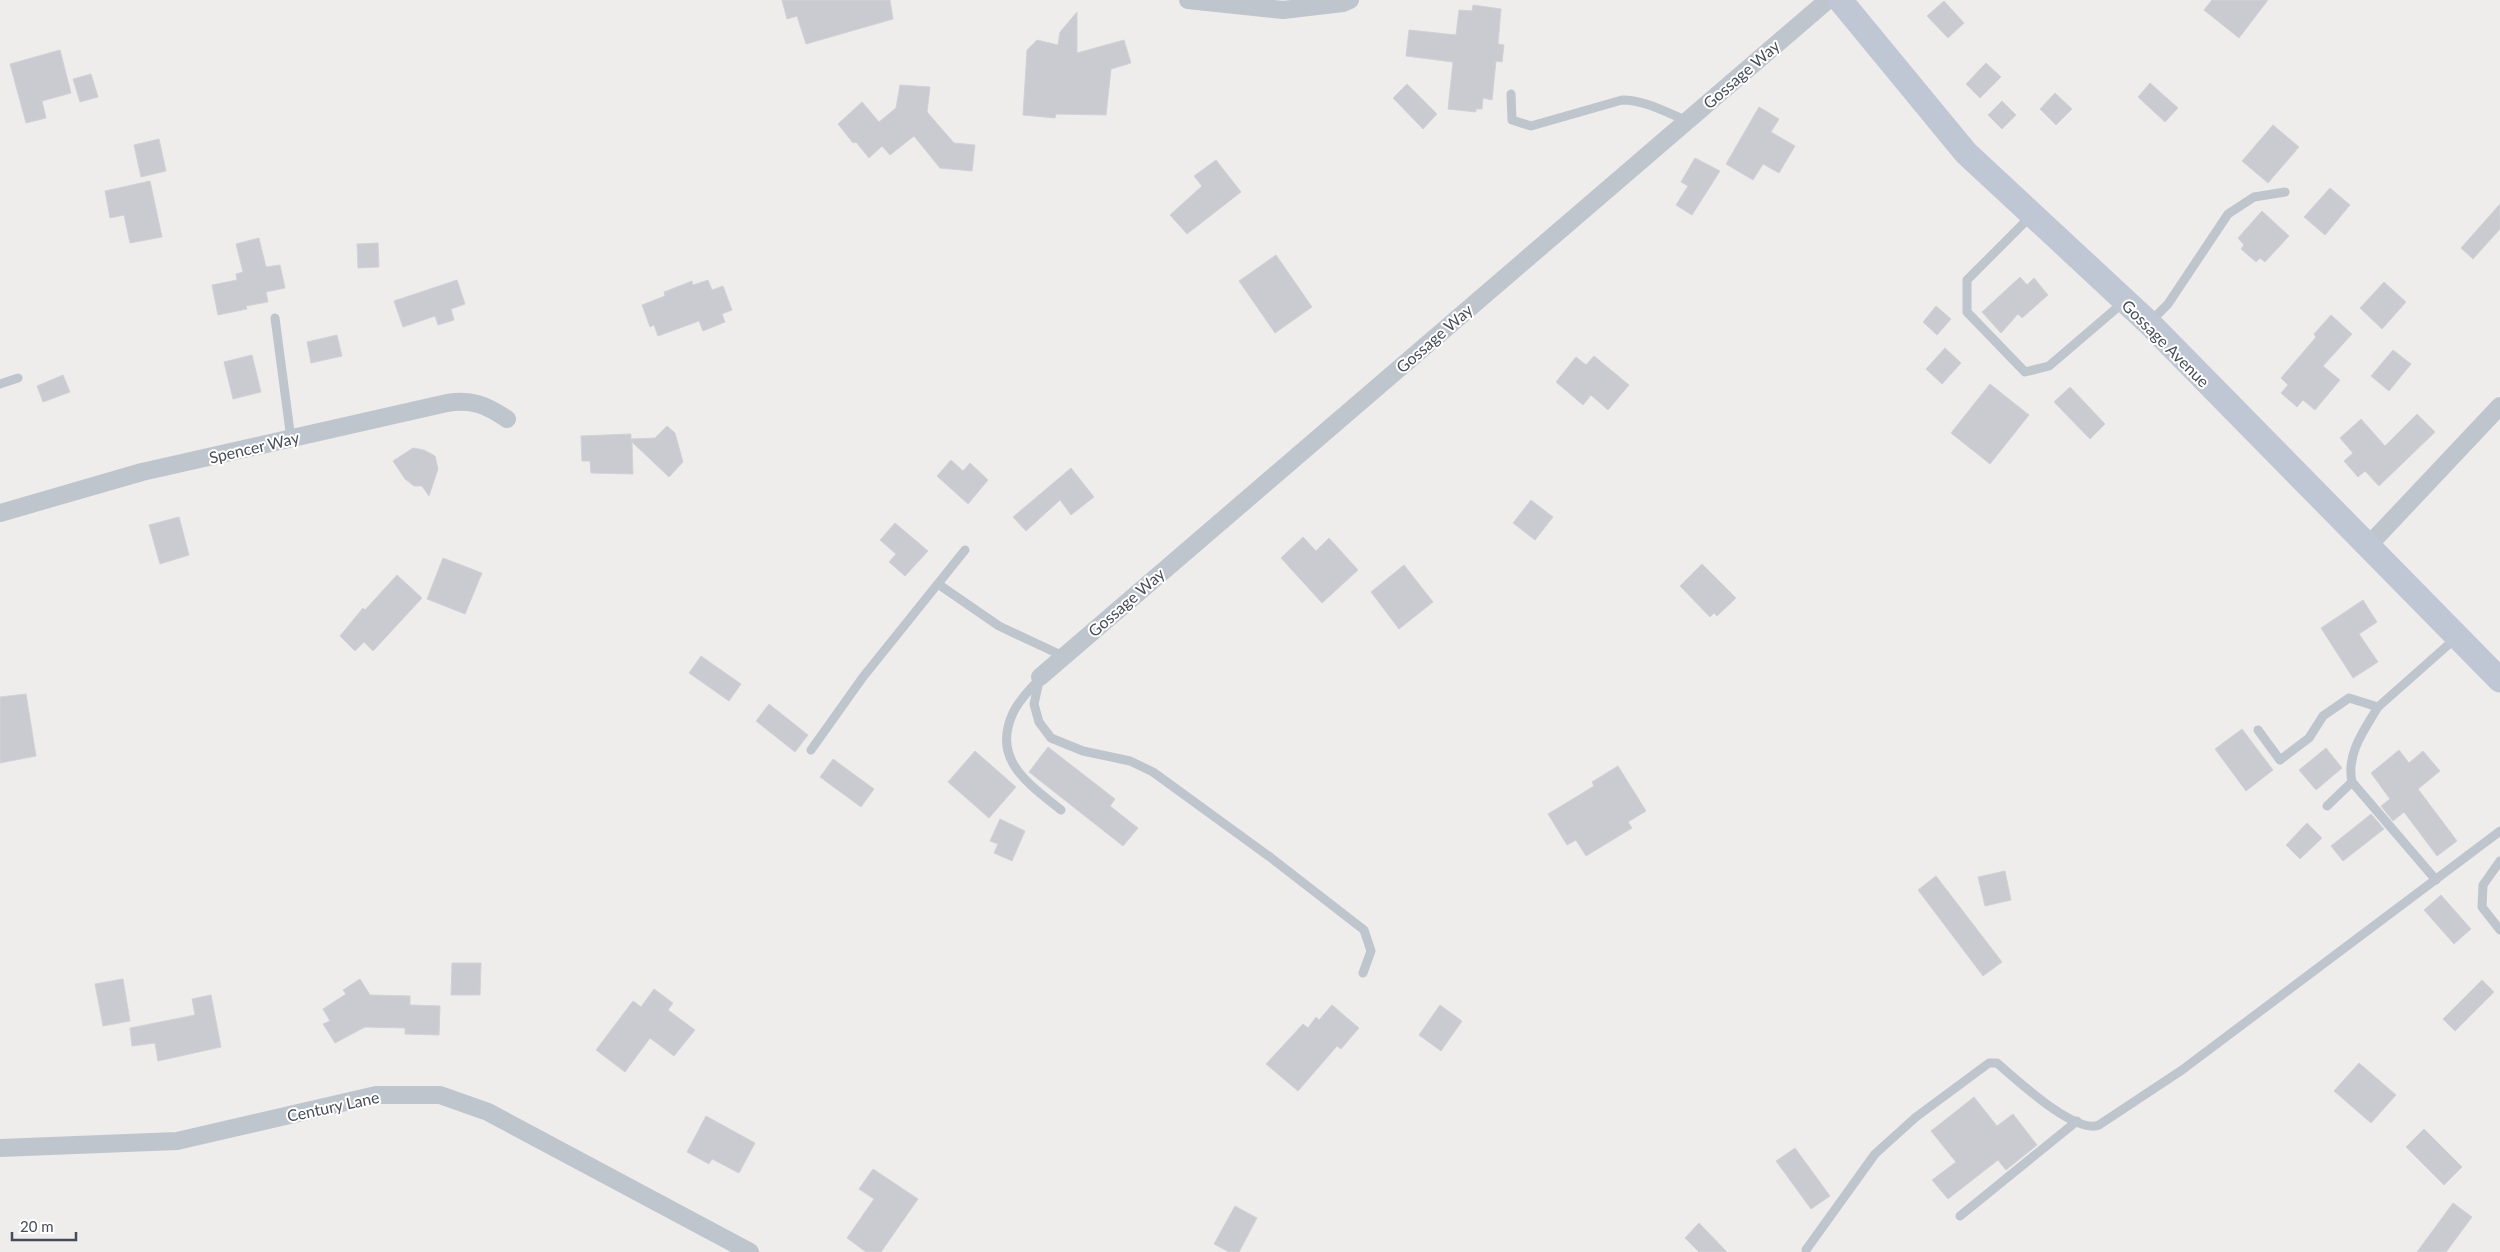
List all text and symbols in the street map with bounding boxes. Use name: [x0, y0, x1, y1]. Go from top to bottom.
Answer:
street label: Gossage Way: [1699, 35, 1784, 112]
street label: Gossage Avenue: [2118, 295, 2214, 391]
street label: Gossage Way: [1392, 299, 1477, 376]
street label: Spencer Way: [207, 427, 302, 467]
street label: Gossage Way: [1084, 563, 1169, 640]
street label: Century Lane: [285, 1087, 381, 1125]
scale bar: [12, 1210, 76, 1242]
text: 20 m: [20, 1217, 54, 1235]

